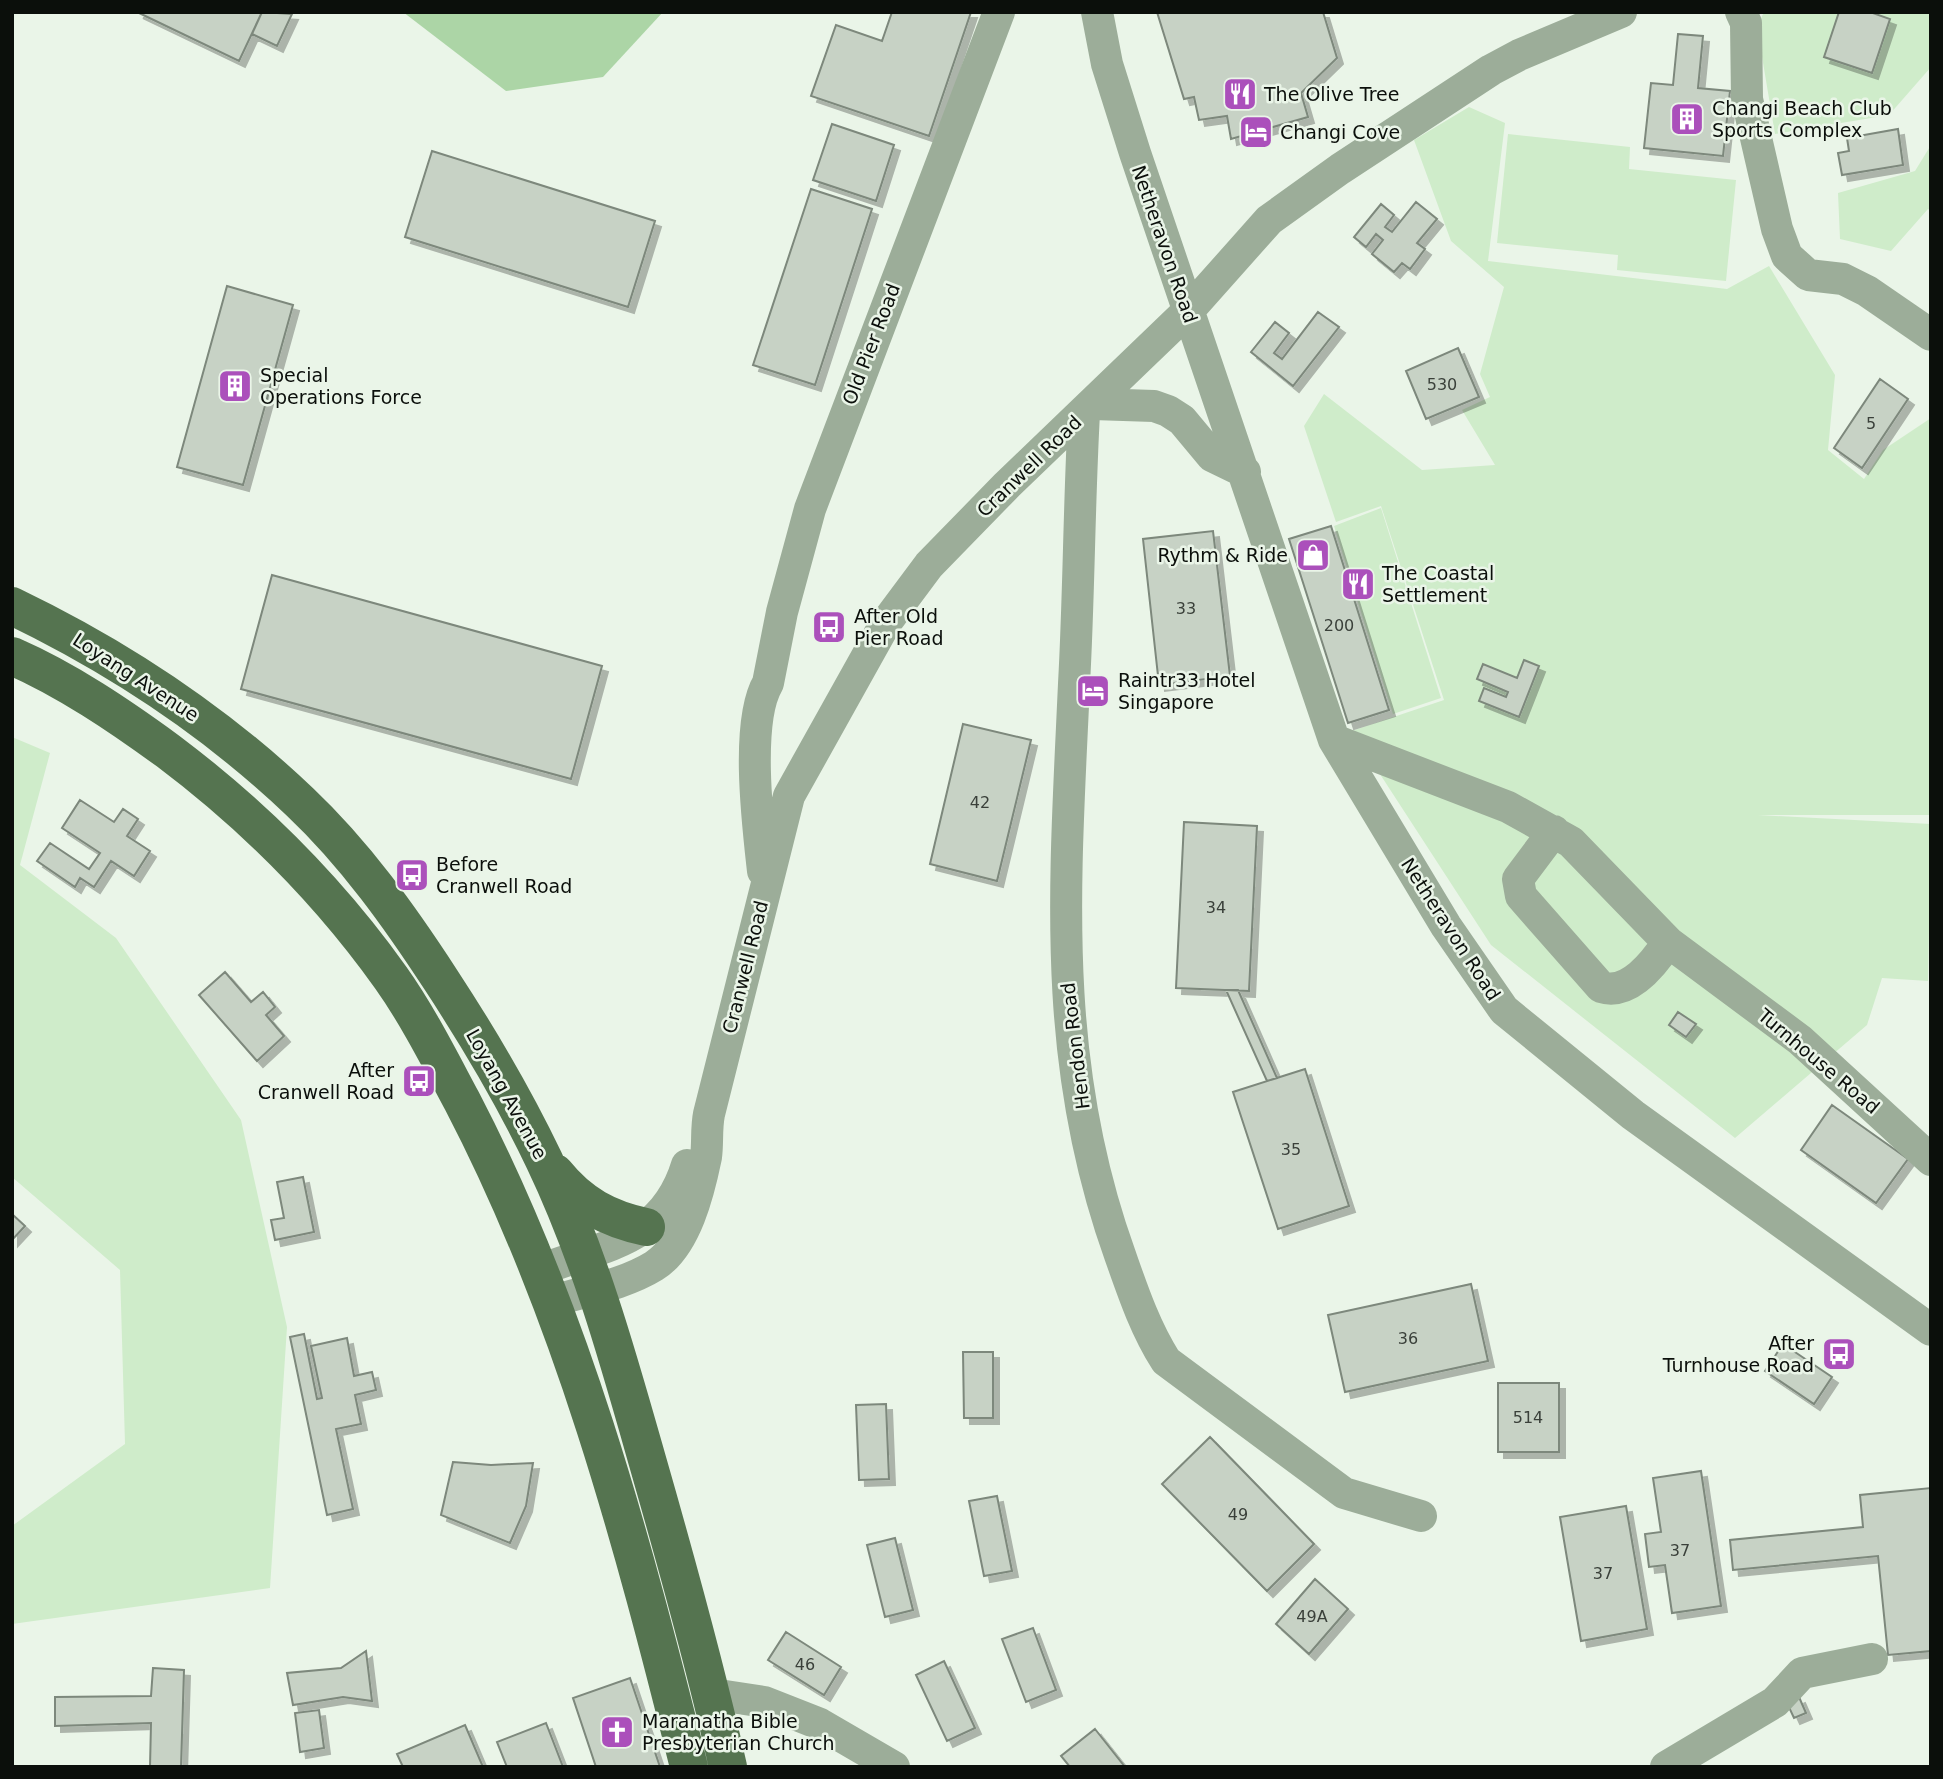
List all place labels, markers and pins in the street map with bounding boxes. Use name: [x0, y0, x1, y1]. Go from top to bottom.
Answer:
restaurant icon: The Olive Tree: [1221, 75, 1259, 113]
place label: The Olive Tree: [1263, 83, 1399, 105]
place label: Changi Beach Club Sports Complex: [1712, 97, 1892, 141]
building icon: Changi Beach Club Sports Complex: [1668, 100, 1706, 138]
hotel icon: Changi Cove: [1237, 113, 1275, 151]
place label: Changi Cove: [1280, 121, 1400, 143]
place label: Special Operations Force: [260, 364, 422, 408]
building icon: Special Operations Force: [216, 367, 254, 405]
shop icon: Rythm & Ride: [1294, 536, 1332, 574]
place label: Rythm & Ride: [1157, 544, 1288, 566]
place label: The Coastal Settlement: [1381, 562, 1494, 606]
restaurant icon: The Coastal Settlement: [1339, 565, 1377, 603]
place label: After Old Pier Road: [854, 605, 944, 649]
bus stop icon: After Old Pier Road: [810, 608, 848, 646]
place label: Raintr33 Hotel Singapore: [1118, 669, 1256, 713]
hotel icon: Raintr33 Hotel Singapore: [1074, 672, 1112, 710]
place label: Before Cranwell Road: [436, 853, 572, 897]
bus stop icon: Before Cranwell Road: [393, 856, 431, 894]
place label: After Cranwell Road: [258, 1059, 394, 1103]
bus stop icon: After Cranwell Road: [400, 1062, 438, 1100]
place label: After Turnhouse Road: [1662, 1332, 1814, 1376]
bus stop icon: After Turnhouse Road: [1820, 1335, 1858, 1373]
place label: Maranatha Bible Presbyterian Church: [642, 1710, 835, 1754]
church icon: Maranatha Bible Presbyterian Church: [598, 1713, 636, 1751]

